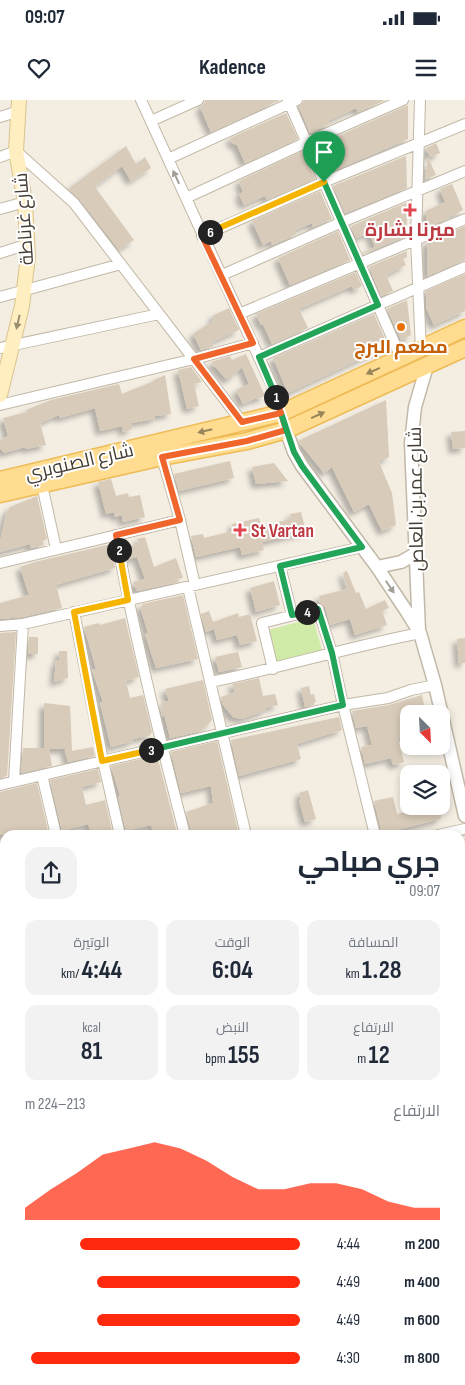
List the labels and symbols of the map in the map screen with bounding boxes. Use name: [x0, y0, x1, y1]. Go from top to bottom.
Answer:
pin: [303, 131, 345, 182]
one-way arrow: [172, 170, 180, 184]
street label: شارع غرناطة: [10, 172, 40, 266]
marker: ميرنا بشارة: [404, 204, 416, 216]
place label: ميرنا بشارة: [365, 219, 455, 242]
pin: 6: [198, 220, 222, 244]
one-way arrow: [14, 314, 22, 329]
marker: مطعم البرج: [395, 321, 407, 333]
place label: مطعم البرج: [354, 336, 448, 360]
one-way arrow: [366, 368, 380, 376]
pin: 1: [264, 384, 288, 410]
one-way arrow: [311, 411, 325, 419]
street label: شارع عمر بن العاص: [404, 426, 430, 571]
one-way arrow: [197, 427, 212, 435]
street label: شارع الصنوبري: [23, 439, 136, 488]
place label: St Vartan: [251, 520, 314, 543]
marker: St Vartan: [233, 523, 247, 537]
pin: 2: [106, 538, 132, 562]
one-way arrow: [385, 580, 395, 593]
pin: 4: [294, 600, 320, 624]
north arrow: [400, 705, 450, 755]
pin: 3: [138, 738, 164, 762]

